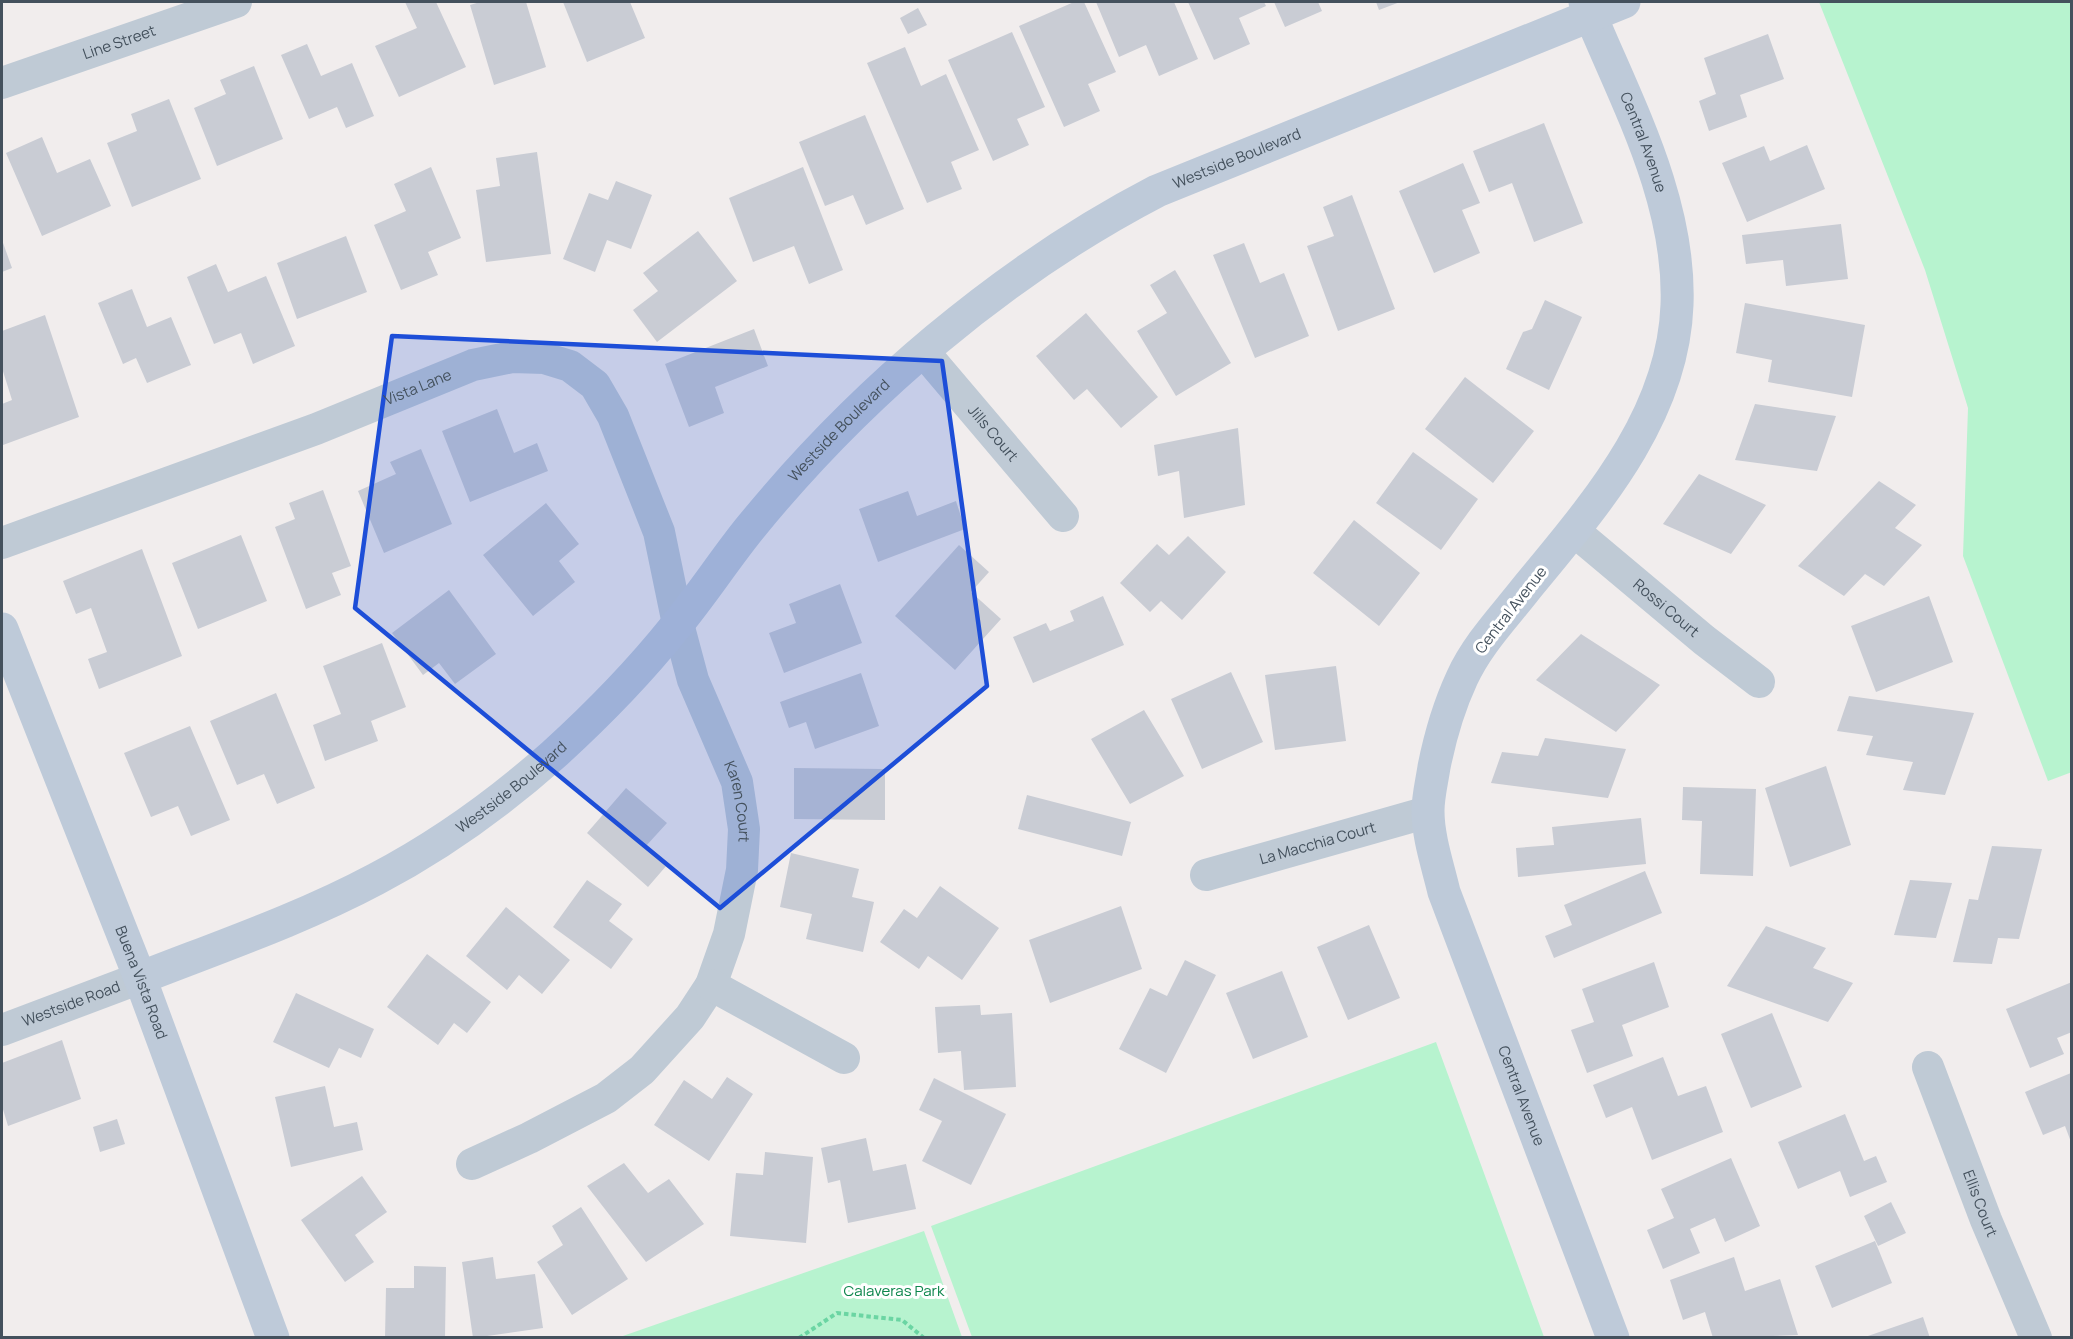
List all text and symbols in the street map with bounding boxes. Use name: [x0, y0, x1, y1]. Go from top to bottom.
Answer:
street label: Line Street: [80, 20, 158, 64]
street label: Central Avenue: [1615, 89, 1672, 195]
street label: Westside Boulevard: [1169, 123, 1304, 194]
street label: Vista Lane: [381, 364, 455, 410]
street label: Westside Boulevard: [783, 374, 894, 486]
street label: Jills Court: [963, 400, 1023, 466]
street label: Central Avenue: [1470, 561, 1551, 658]
street label: Rossi Court: [1629, 574, 1704, 642]
street label: Westside Boulevard: [452, 736, 571, 838]
street label: Karen Court: [719, 757, 755, 843]
street label: La Macchia Court: [1257, 816, 1378, 869]
street label: Buena Vista Road: [110, 923, 173, 1042]
street label: Westside Road: [19, 975, 123, 1032]
street label: Central Avenue: [1493, 1043, 1550, 1149]
street label: Ellis Court: [1958, 1167, 2003, 1240]
park label: Calaveras Park: [844, 1280, 945, 1301]

